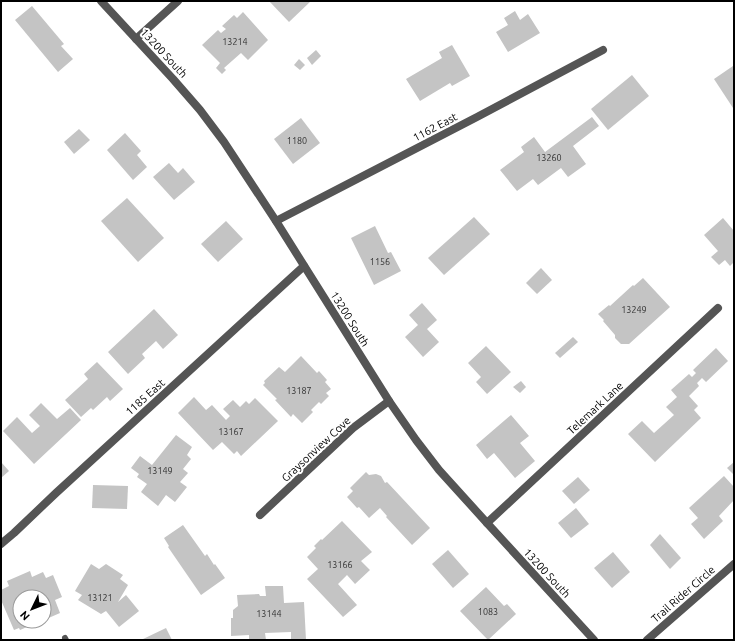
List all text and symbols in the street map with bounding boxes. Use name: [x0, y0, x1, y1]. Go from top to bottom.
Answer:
street label: 13200 South: [138, 26, 190, 80]
house number: 13214: [222, 37, 248, 47]
street label: 1162 East: [411, 110, 460, 144]
house number: 1180: [287, 136, 307, 146]
house number: 13260: [536, 153, 562, 163]
house number: 1156: [370, 257, 390, 267]
street label: 13200 South: [328, 289, 372, 349]
house number: 13249: [621, 305, 647, 315]
street label: 1185 East: [123, 376, 167, 418]
street label: Telemark Lane: [565, 379, 625, 437]
house number: 13187: [286, 386, 312, 396]
street label: Graysonview Cove: [279, 414, 353, 484]
house number: 13167: [218, 427, 244, 437]
house number: 13149: [147, 466, 173, 476]
street label: 13200 South: [521, 546, 573, 600]
house number: 13166: [327, 560, 353, 570]
street label: Trail Rider Circle: [649, 563, 717, 625]
north arrow: [12, 589, 52, 629]
house number: 13121: [87, 593, 113, 603]
house number: 1083: [478, 607, 498, 617]
text: N: [17, 609, 32, 623]
house number: 13144: [256, 609, 282, 619]

